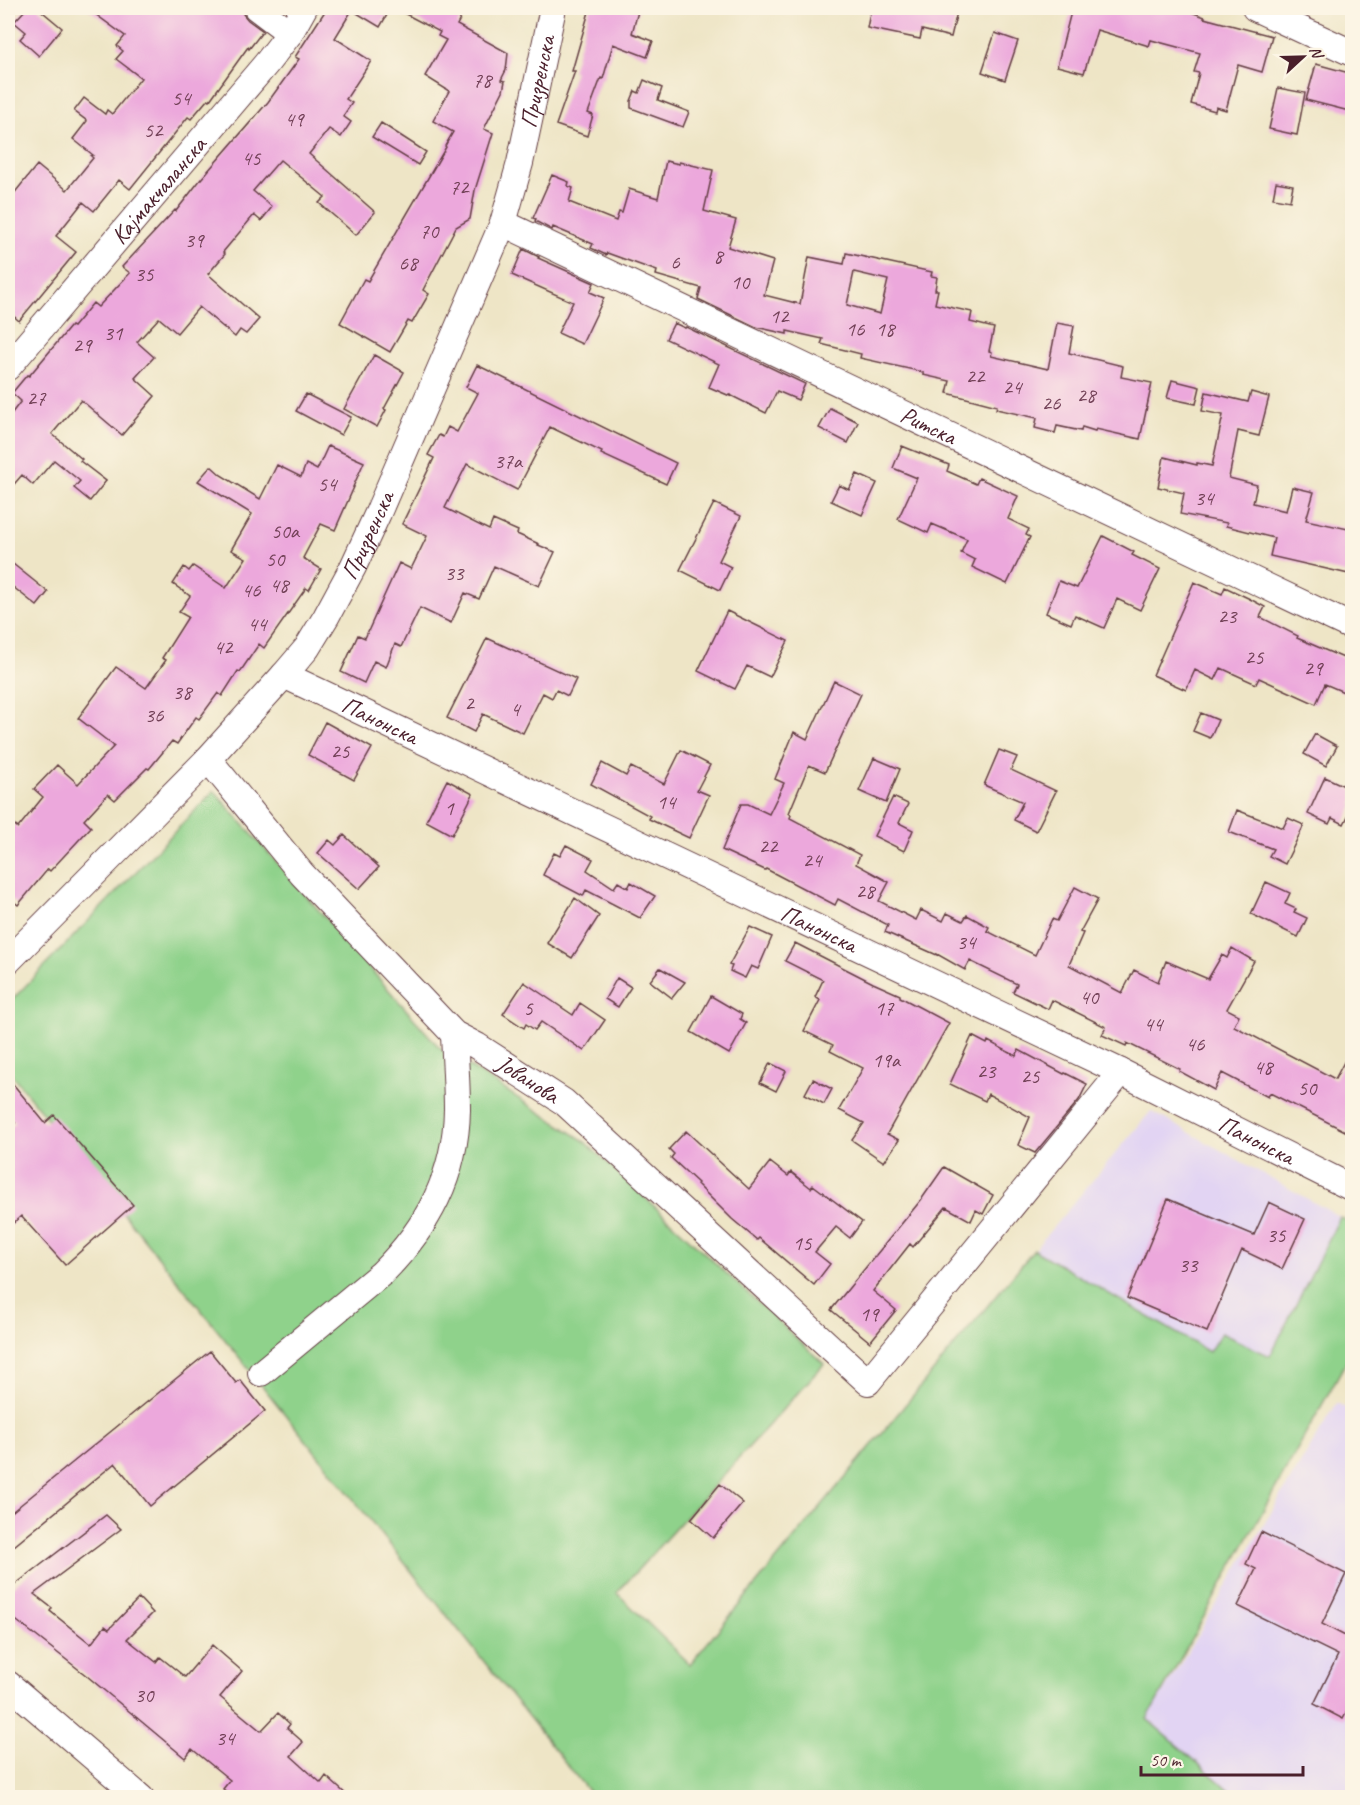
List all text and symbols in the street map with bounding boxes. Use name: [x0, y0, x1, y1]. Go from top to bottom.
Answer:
north arrow: [1273, 27, 1333, 87]
street label: Призренска: [513, 31, 562, 131]
text: N: [1305, 43, 1328, 63]
house number: 78: [473, 67, 494, 93]
house number: 54: [172, 85, 193, 111]
house number: 49: [285, 106, 305, 132]
house number: 52: [144, 117, 164, 143]
street label: Кајмакчаланска: [104, 129, 214, 250]
house number: 45: [242, 145, 262, 171]
house number: 72: [450, 174, 470, 200]
house number: 70: [420, 218, 440, 244]
house number: 39: [185, 227, 205, 253]
house number: 8: [713, 243, 725, 269]
house number: 6: [670, 249, 680, 275]
house number: 68: [399, 250, 420, 276]
house number: 35: [135, 261, 155, 287]
house number: 10: [731, 269, 751, 295]
house number: 12: [770, 303, 790, 329]
house number: 16: [846, 316, 865, 342]
house number: 18: [876, 316, 897, 342]
house number: 31: [104, 320, 124, 346]
house number: 29: [73, 332, 93, 358]
house number: 22: [966, 363, 986, 389]
house number: 24: [1003, 374, 1024, 400]
house number: 28: [1077, 382, 1098, 408]
house number: 27: [27, 385, 47, 411]
house number: 26: [1042, 390, 1061, 416]
street label: Ритска: [896, 399, 962, 452]
house number: 37a: [494, 448, 524, 474]
house number: 54: [318, 471, 339, 497]
street label: Призренска: [334, 485, 401, 585]
house number: 34: [1195, 485, 1216, 511]
house number: 50a: [271, 518, 301, 544]
house number: 50: [266, 546, 286, 572]
house number: 33: [445, 560, 465, 586]
house number: 48: [270, 572, 291, 598]
house number: 46: [242, 577, 261, 603]
house number: 23: [1218, 603, 1238, 629]
house number: 44: [248, 611, 269, 637]
house number: 42: [214, 634, 234, 660]
house number: 25: [1245, 644, 1265, 670]
house number: 29: [1304, 655, 1324, 681]
house number: 38: [173, 679, 194, 705]
street label: Панонска: [337, 690, 425, 752]
house number: 2: [464, 690, 475, 716]
house number: 4: [510, 696, 522, 722]
house number: 36: [145, 702, 164, 728]
house number: 25: [331, 738, 351, 764]
house number: 14: [657, 789, 678, 815]
house number: 1: [444, 795, 455, 821]
house number: 22: [759, 833, 779, 859]
house number: 24: [803, 847, 824, 873]
house number: 28: [856, 878, 877, 904]
street label: Панонска: [776, 898, 864, 960]
house number: 34: [957, 929, 978, 955]
house number: 40: [1080, 984, 1100, 1010]
house number: 5: [523, 995, 534, 1021]
house number: 17: [875, 995, 895, 1021]
house number: 44: [1144, 1011, 1165, 1037]
house number: 46: [1186, 1031, 1205, 1057]
street label: Јованова: [490, 1047, 566, 1111]
house number: 19a: [872, 1047, 902, 1073]
house number: 48: [1254, 1054, 1275, 1080]
house number: 23: [977, 1058, 997, 1084]
house number: 25: [1021, 1063, 1041, 1089]
house number: 50: [1298, 1075, 1318, 1101]
street label: Панонска: [1214, 1109, 1301, 1173]
house number: 35: [1267, 1222, 1287, 1248]
house number: 15: [793, 1230, 813, 1256]
house number: 33: [1179, 1252, 1199, 1278]
house number: 19: [860, 1301, 880, 1327]
house number: 30: [135, 1682, 155, 1708]
house number: 34: [216, 1725, 237, 1751]
scale bar: [1141, 1739, 1303, 1777]
text: 50 m: [1150, 1749, 1183, 1771]

